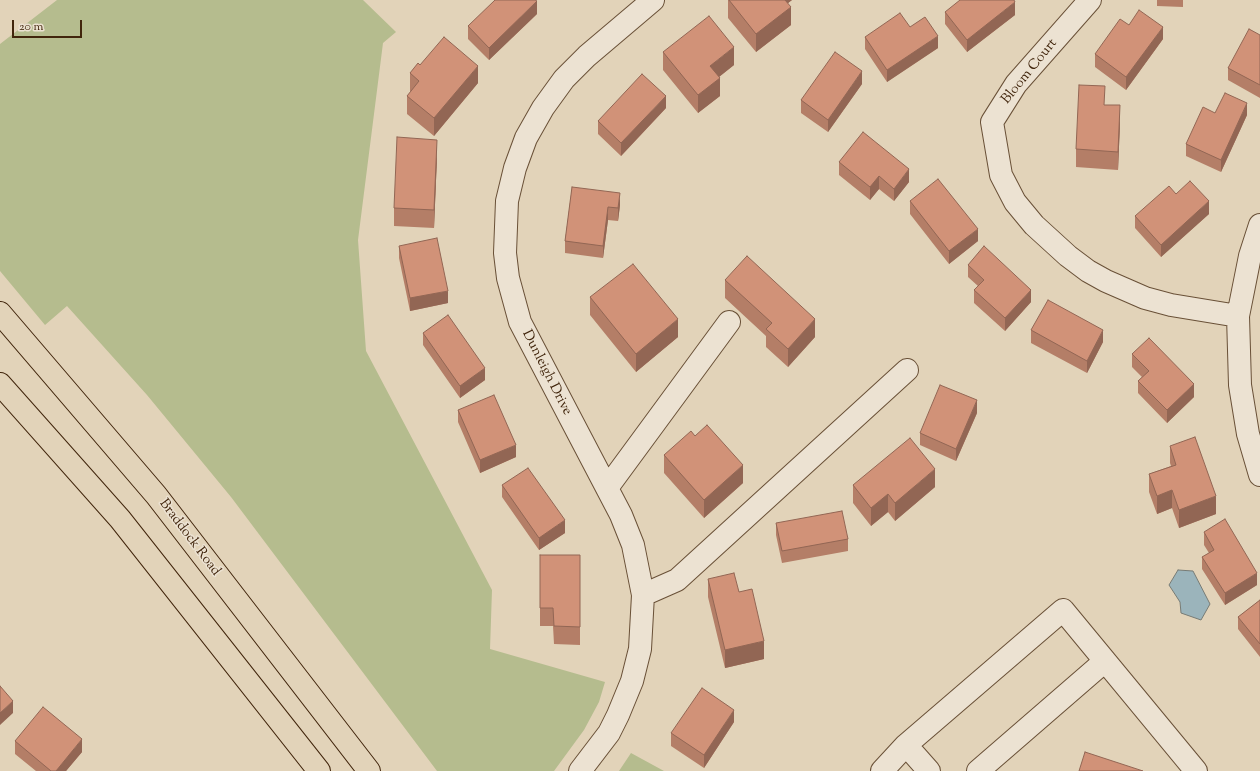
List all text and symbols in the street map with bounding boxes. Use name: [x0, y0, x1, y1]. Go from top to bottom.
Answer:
scale bar: [14, 12, 84, 38]
text: 20 m: [19, 18, 43, 36]
street label: Bloom Court: [999, 36, 1061, 108]
street label: Dunleigh Drive: [517, 328, 575, 418]
street label: Braddock Road: [155, 496, 223, 580]

